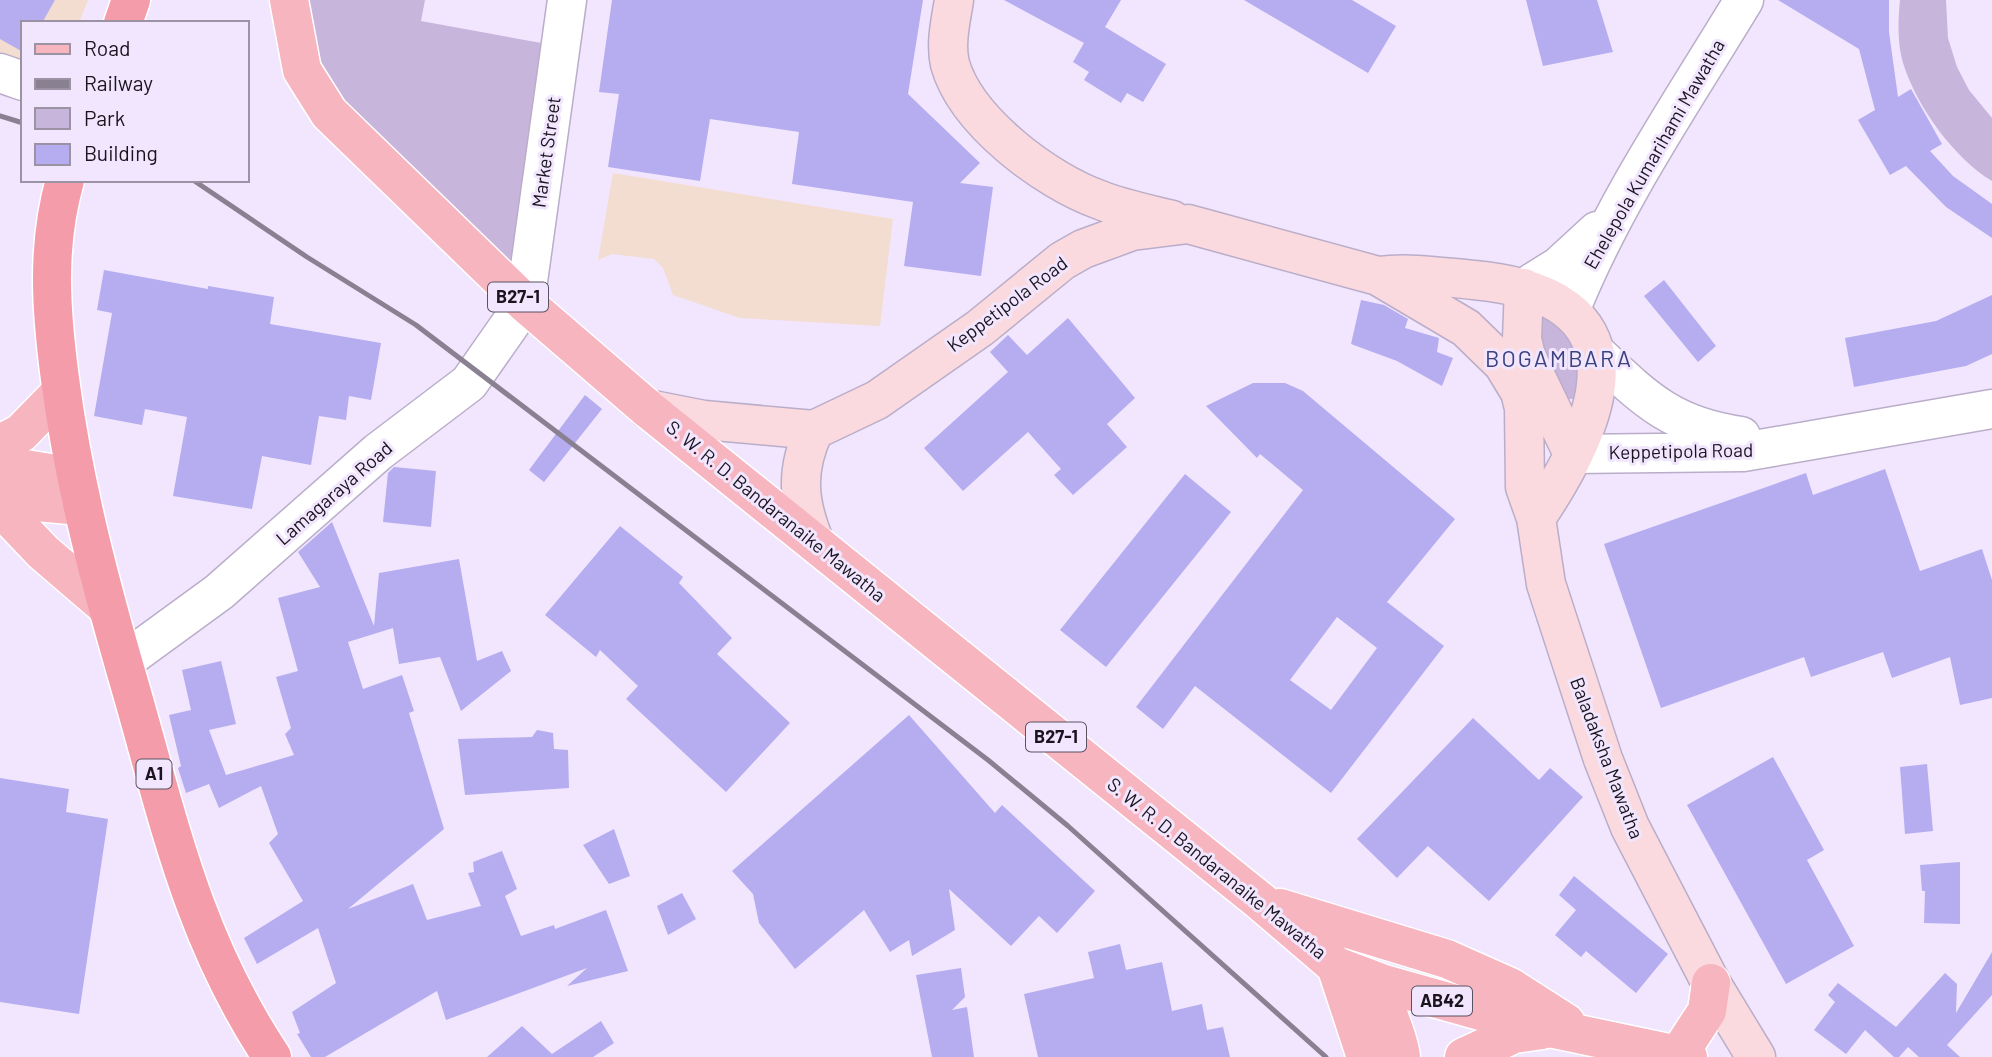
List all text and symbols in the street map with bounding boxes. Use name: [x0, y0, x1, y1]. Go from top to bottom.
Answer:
legend: [21, 21, 248, 182]
text: Road: [84, 35, 130, 60]
street label: Ehelepola Kumarihami Mawatha: [1578, 35, 1729, 273]
text: Railway: [84, 70, 153, 95]
street label: Market Street: [526, 95, 565, 209]
text: Park: [84, 105, 125, 130]
text: Building: [84, 140, 158, 165]
street label: Keppetipola Road: [942, 251, 1071, 356]
road number: B27-1: [488, 282, 548, 312]
district label: BOGAMBARA: [1485, 344, 1633, 372]
street label: S. W. R. D. Bandaranaike Mawatha: [662, 415, 890, 606]
street label: Lamagaraya Road: [271, 436, 396, 549]
street label: Keppetipola Road: [1608, 438, 1754, 463]
street label: Baladaksha Mawatha: [1566, 674, 1649, 842]
road number: B27-1: [1026, 722, 1086, 752]
road number: A1: [136, 760, 172, 788]
street label: S. W. R. D. Bandaranaike Mawatha: [1103, 772, 1331, 963]
road number: AB42: [1412, 986, 1472, 1016]

